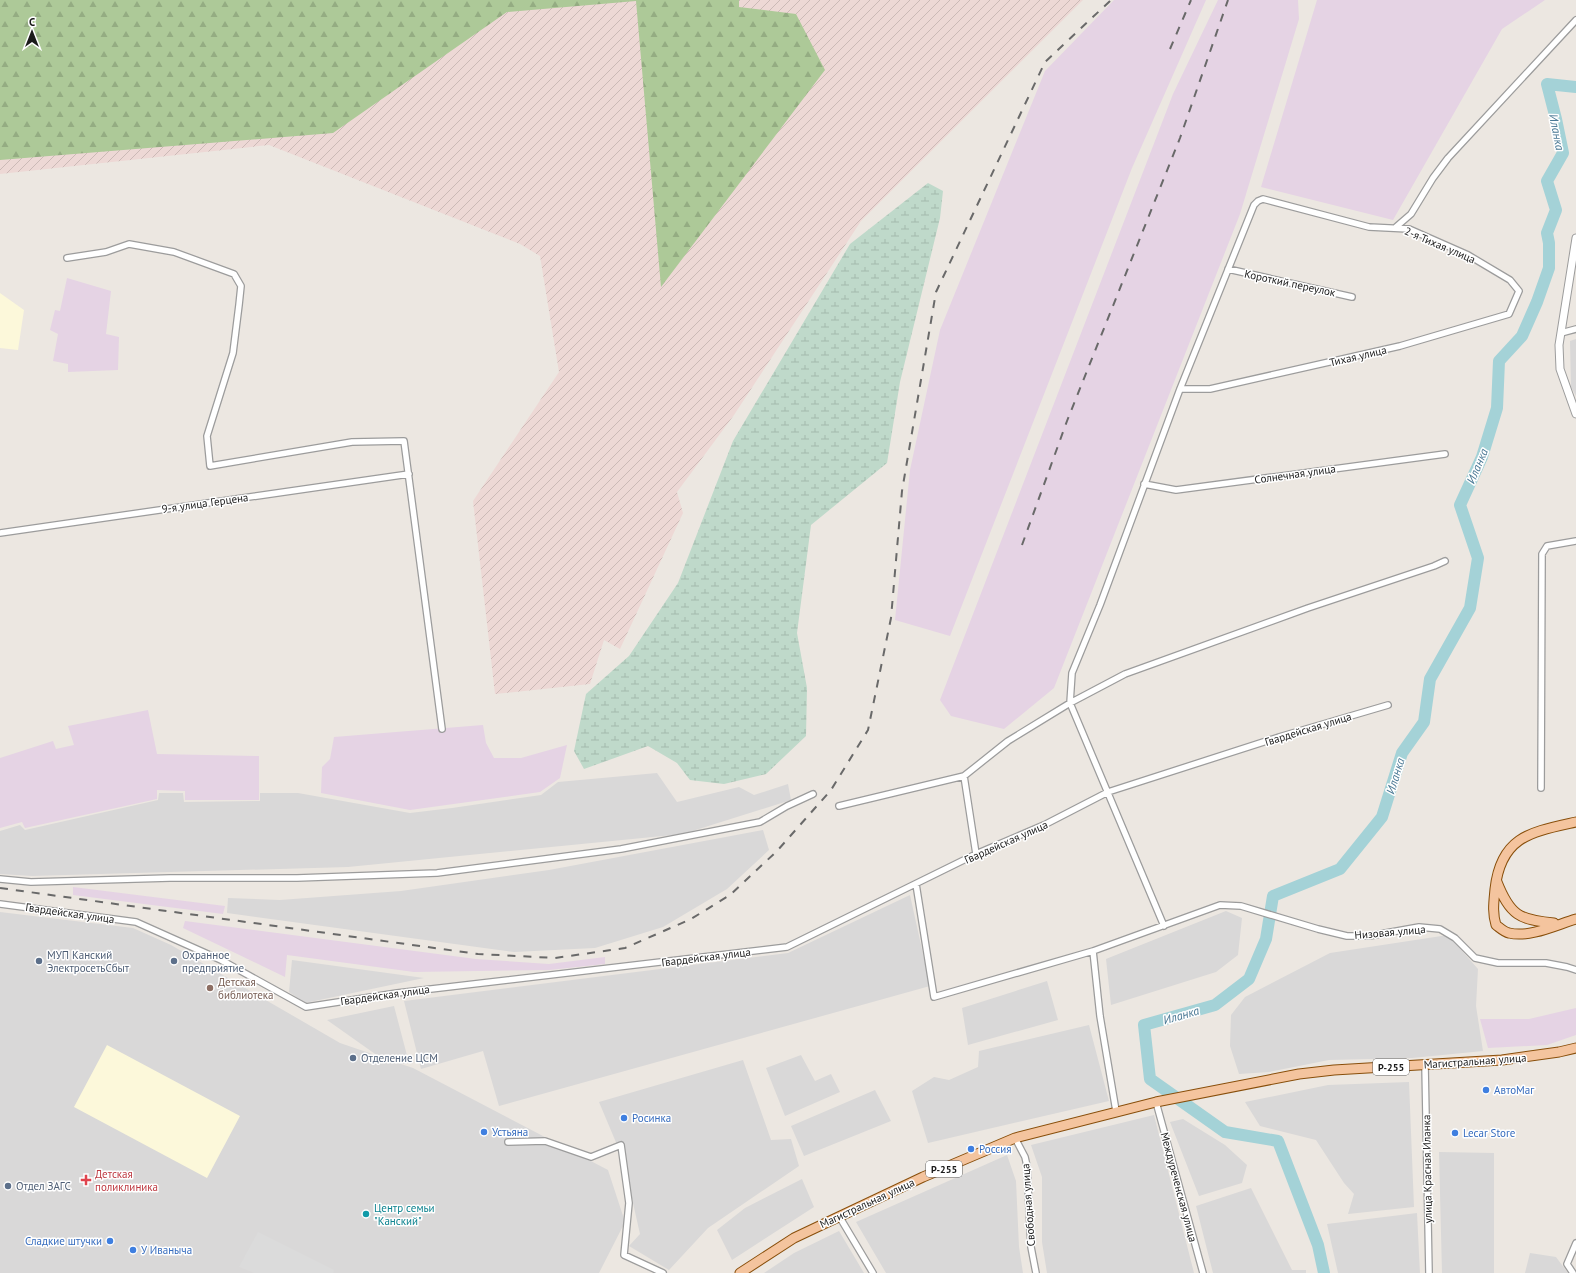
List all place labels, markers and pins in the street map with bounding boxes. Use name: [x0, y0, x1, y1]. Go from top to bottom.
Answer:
place label: МУП Канский ЭлектросетьСбыт: [47, 948, 130, 975]
place label: Охранное предприятие: [182, 948, 245, 975]
marker: МУП Канский ЭлектросетьСбыт: [34, 956, 44, 966]
marker: Охранное предприятие: [169, 956, 179, 966]
place label: Детская библиотека: [218, 975, 274, 1002]
marker: Детская библиотека: [205, 983, 215, 993]
place label: Отделение ЦСМ: [361, 1051, 438, 1065]
marker: Отделение ЦСМ: [348, 1053, 358, 1063]
place label: АвтоМаг: [1494, 1083, 1535, 1097]
marker: АвтоМаг: [1481, 1085, 1491, 1095]
place label: Росинка: [632, 1111, 671, 1125]
marker: Росинка: [619, 1113, 629, 1123]
place label: Устьяна: [492, 1125, 528, 1139]
place label: Lecar Store: [1463, 1126, 1516, 1140]
marker: Устьяна: [479, 1127, 489, 1137]
marker: Lecar Store: [1450, 1128, 1460, 1138]
place label: Россия: [979, 1142, 1012, 1156]
marker: Россия: [966, 1144, 976, 1154]
place label: Детская поликлиника: [95, 1167, 158, 1194]
marker: Детская поликлиника: [80, 1174, 92, 1186]
place label: Отдел ЗАГС: [16, 1179, 71, 1193]
marker: Отдел ЗАГС: [3, 1181, 13, 1191]
place label: Центр семьи "Канский": [374, 1201, 435, 1228]
marker: Центр семьи "Канский": [361, 1209, 371, 1219]
place label: Сладкие штучки: [25, 1234, 102, 1248]
marker: Сладкие штучки: [105, 1236, 115, 1246]
place label: У Иваныча: [141, 1243, 192, 1257]
marker: У Иваныча: [128, 1245, 138, 1255]

